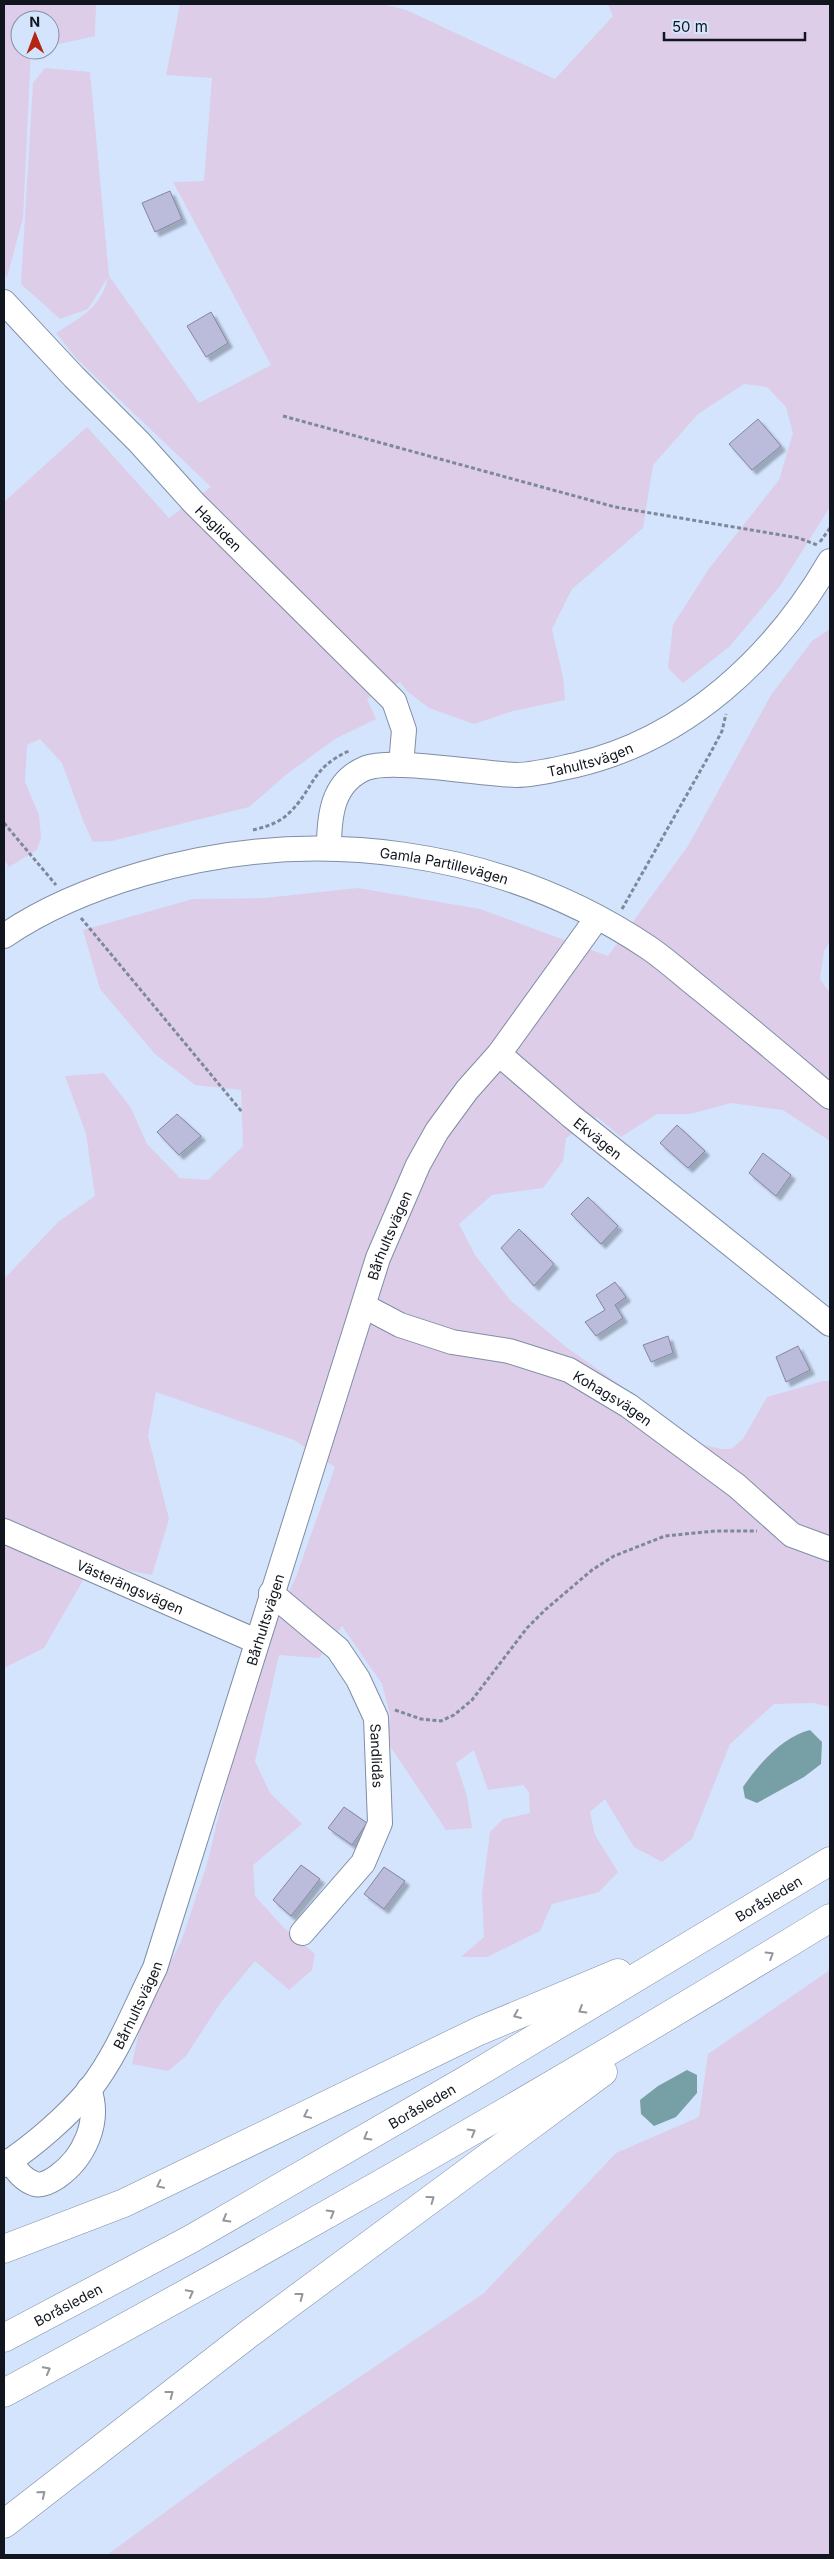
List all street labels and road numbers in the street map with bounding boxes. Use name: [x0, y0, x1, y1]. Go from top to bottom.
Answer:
street label: Hagliden: [192, 501, 246, 555]
street label: Tahultsvägen: [546, 739, 635, 780]
street label: Gamla Partillevägen: [379, 843, 511, 887]
street label: Ekvägen: [571, 1113, 626, 1162]
street label: Bårhultsvägen: [363, 1188, 415, 1282]
street label: Kohagsvägen: [571, 1366, 656, 1429]
street label: Västerängsvägen: [74, 1555, 187, 1617]
street label: Bårhultsvägen: [242, 1572, 287, 1668]
street label: Sandlidås: [368, 1723, 387, 1788]
street label: Boråsleden: [732, 1872, 805, 1925]
street label: Bårhultsvägen: [109, 1959, 165, 2052]
street label: Boråsleden: [385, 2079, 458, 2132]
street label: Boråsleden: [31, 2279, 105, 2329]

